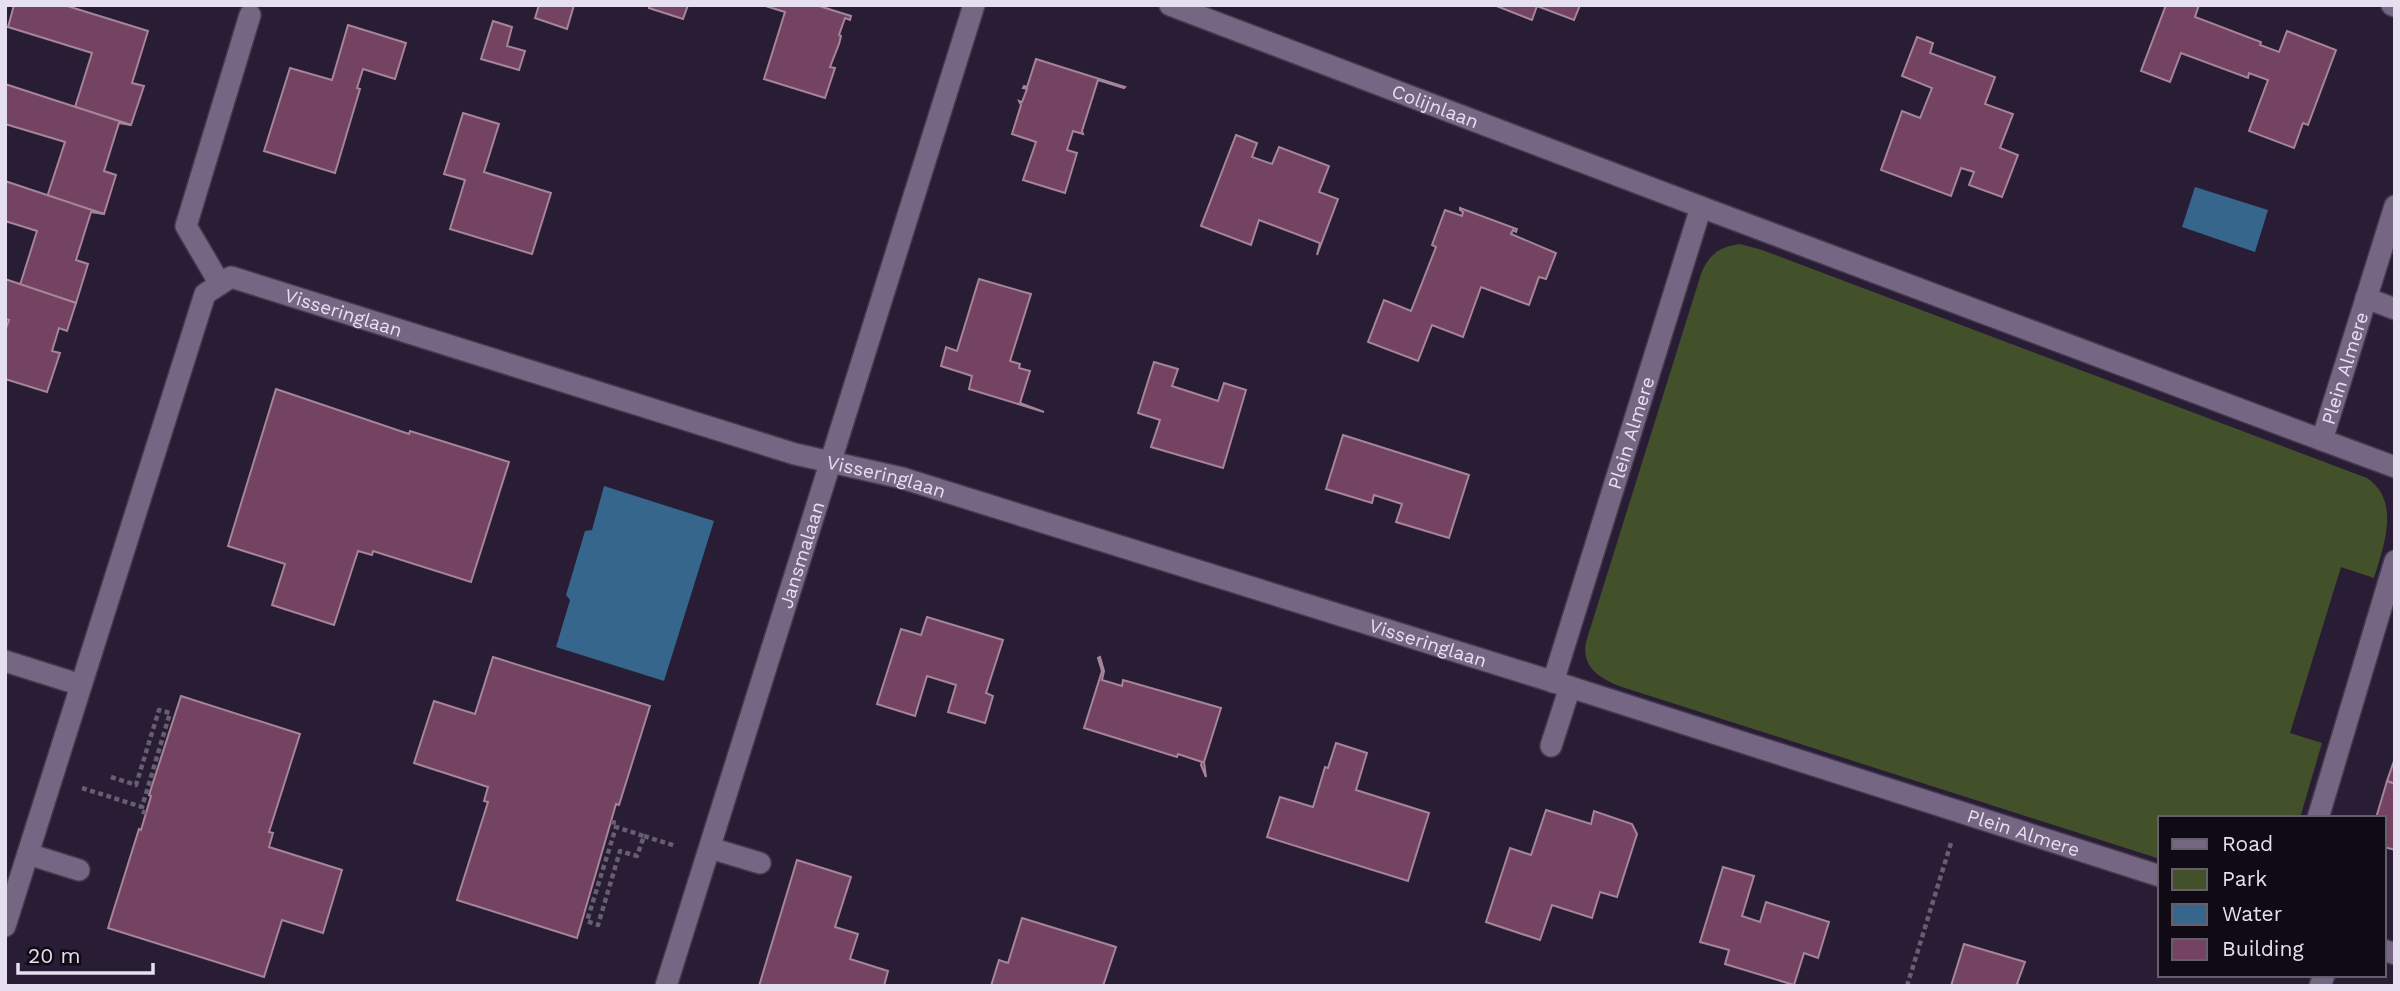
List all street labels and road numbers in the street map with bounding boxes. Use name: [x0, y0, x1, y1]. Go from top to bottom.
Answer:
street label: Colijnlaan: [1389, 79, 1482, 133]
street label: Visseringlaan: [282, 284, 405, 342]
street label: Plein Almere: [2316, 309, 2373, 428]
street label: Plein Almere: [1603, 374, 1659, 492]
street label: Visseringlaan: [824, 450, 949, 503]
street label: Jansmalaan: [774, 499, 829, 611]
street label: Visseringlaan: [1366, 614, 1490, 672]
street label: Plein Almere: [1964, 804, 2083, 862]

